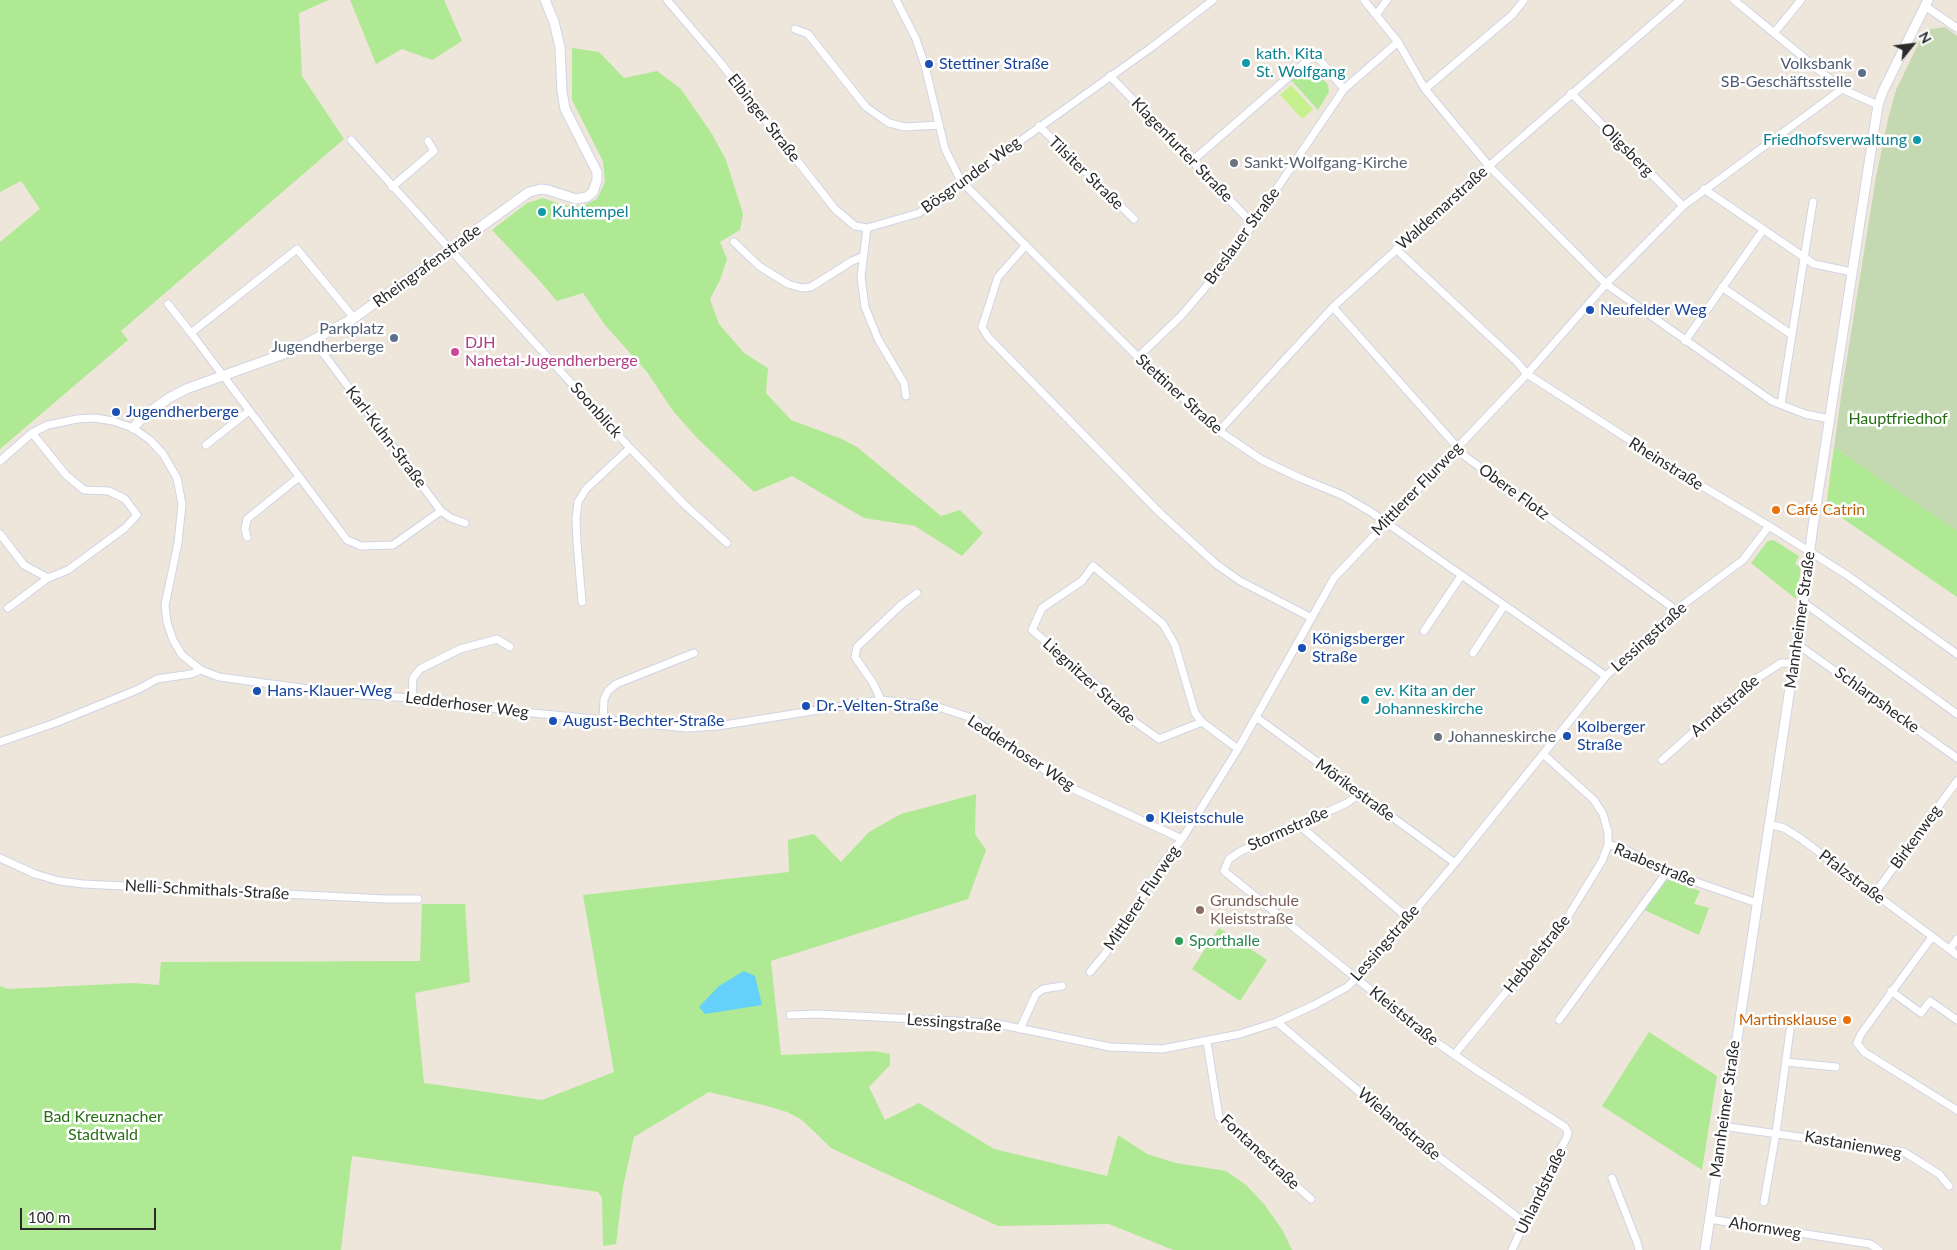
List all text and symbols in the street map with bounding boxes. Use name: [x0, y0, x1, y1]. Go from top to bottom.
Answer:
north arrow: [1887, 20, 1937, 70]
text: N: [1916, 29, 1936, 46]
place label: kath. Kita St. Wolfgang: [1256, 44, 1345, 82]
place label: Stettiner Straße: [939, 54, 1049, 74]
place label: Volksbank SB-Geschäftsstelle: [1721, 54, 1852, 92]
marker: kath. Kita St. Wolfgang: [1240, 57, 1252, 69]
marker: Stettiner Straße: [923, 58, 935, 70]
marker: Volksbank SB-Geschäftsstelle: [1856, 67, 1868, 79]
street label: Elbinger Straße: [724, 70, 804, 166]
street label: Klagenfurter Straße: [1127, 94, 1237, 206]
street label: Oligsberg: [1597, 120, 1657, 180]
place label: Friedhofsverwaltung: [1763, 130, 1907, 150]
street label: Tilsiter Straße: [1044, 132, 1128, 214]
street label: Bösgrunder Weg: [918, 133, 1024, 217]
marker: Friedhofsverwaltung: [1911, 134, 1923, 146]
place label: Sankt-Wolfgang-Kirche: [1244, 153, 1407, 173]
marker: Sankt-Wolfgang-Kirche: [1228, 157, 1240, 169]
street label: Waldemarstraße: [1393, 162, 1491, 254]
street label: Breslauer Straße: [1200, 184, 1284, 288]
place label: Kuhtempel: [552, 202, 628, 222]
marker: Kuhtempel: [536, 206, 548, 218]
street label: Rheingrafenstraße: [369, 220, 485, 312]
place label: Neufelder Weg: [1600, 300, 1707, 320]
marker: Neufelder Weg: [1584, 304, 1596, 316]
place label: Parkplatz Jugendherberge: [271, 319, 384, 357]
marker: Parkplatz Jugendherberge: [388, 332, 400, 344]
place label: DJH Nahetal-Jugendherberge: [465, 333, 638, 371]
marker: DJH Nahetal-Jugendherberge: [449, 346, 461, 358]
street label: Stettiner Straße: [1132, 350, 1226, 438]
street label: Soonblick: [566, 378, 626, 442]
street label: Karl-Kuhn-Straße: [342, 382, 430, 492]
place label: Jugendherberge: [126, 402, 239, 422]
marker: Jugendherberge: [110, 406, 122, 418]
park label: Hauptfriedhof: [1848, 409, 1948, 429]
street label: Rheinstraße: [1625, 434, 1707, 494]
street label: Mittlerer Flurweg: [1368, 438, 1466, 540]
street label: Obere Flotz: [1475, 460, 1553, 524]
place label: Café Catrin: [1786, 500, 1865, 520]
marker: Café Catrin: [1770, 504, 1782, 516]
street label: Mannheimer Straße: [1781, 550, 1819, 690]
street label: Lessingstraße: [1607, 598, 1691, 676]
place label: Königsberger Straße: [1312, 629, 1405, 667]
street label: Liegnitzer Straße: [1039, 634, 1139, 728]
marker: Königsberger Straße: [1296, 642, 1308, 654]
street label: Schlarpshecke: [1831, 663, 1923, 737]
street label: Arndtstraße: [1687, 671, 1763, 741]
place label: Hans-Klauer-Weg: [267, 681, 392, 701]
place label: ev. Kita an der Johanneskirche: [1375, 681, 1483, 719]
marker: Hans-Klauer-Weg: [251, 685, 263, 697]
street label: Ledderhoser Weg: [404, 688, 530, 722]
marker: ev. Kita an der Johanneskirche: [1359, 694, 1371, 706]
place label: Dr.-Velten-Straße: [816, 696, 939, 716]
marker: Dr.-Velten-Straße: [800, 700, 812, 712]
place label: August-Bechter-Straße: [563, 711, 725, 731]
street label: Ledderhoser Weg: [964, 711, 1078, 795]
marker: August-Bechter-Straße: [547, 715, 559, 727]
place label: Kolberger Straße: [1577, 717, 1645, 755]
place label: Johanneskirche: [1448, 727, 1556, 747]
marker: Kolberger Straße: [1561, 730, 1573, 742]
marker: Johanneskirche: [1432, 731, 1444, 743]
street label: Mörikestraße: [1312, 755, 1398, 825]
street label: Birkenweg: [1886, 801, 1946, 873]
street label: Stormstraße: [1245, 803, 1331, 855]
place label: Kleistschule: [1160, 808, 1244, 828]
marker: Kleistschule: [1144, 812, 1156, 824]
street label: Raabestraße: [1611, 839, 1699, 891]
street label: Mittlerer Flurweg: [1100, 842, 1184, 954]
street label: Pfalzstraße: [1815, 846, 1889, 908]
street label: Nelli-Schmithals-Straße: [124, 876, 290, 904]
place label: Grundschule Kleiststraße: [1210, 891, 1299, 929]
street label: Lessingstraße: [1347, 901, 1423, 985]
marker: Grundschule Kleiststraße: [1194, 904, 1206, 916]
street label: Hebbelstraße: [1500, 911, 1574, 997]
place label: Sporthalle: [1189, 931, 1260, 951]
marker: Sporthalle: [1173, 935, 1185, 947]
street label: Kleiststraße: [1366, 982, 1442, 1050]
street label: Lessingstraße: [906, 1010, 1002, 1036]
place label: Martinsklause: [1739, 1010, 1837, 1030]
marker: Martinsklause: [1841, 1014, 1853, 1026]
street label: Mannheimer Straße: [1706, 1039, 1744, 1179]
street label: Wielandstraße: [1354, 1084, 1444, 1164]
park label: Bad Kreuznacher Stadtwald: [43, 1107, 163, 1145]
street label: Fontanestraße: [1216, 1110, 1304, 1194]
street label: Kastanienweg: [1803, 1127, 1903, 1163]
street label: Uhlandstraße: [1512, 1144, 1570, 1238]
scale bar: [22, 1198, 159, 1230]
text: 100 m: [28, 1208, 70, 1226]
street label: Ahornweg: [1728, 1213, 1802, 1243]

